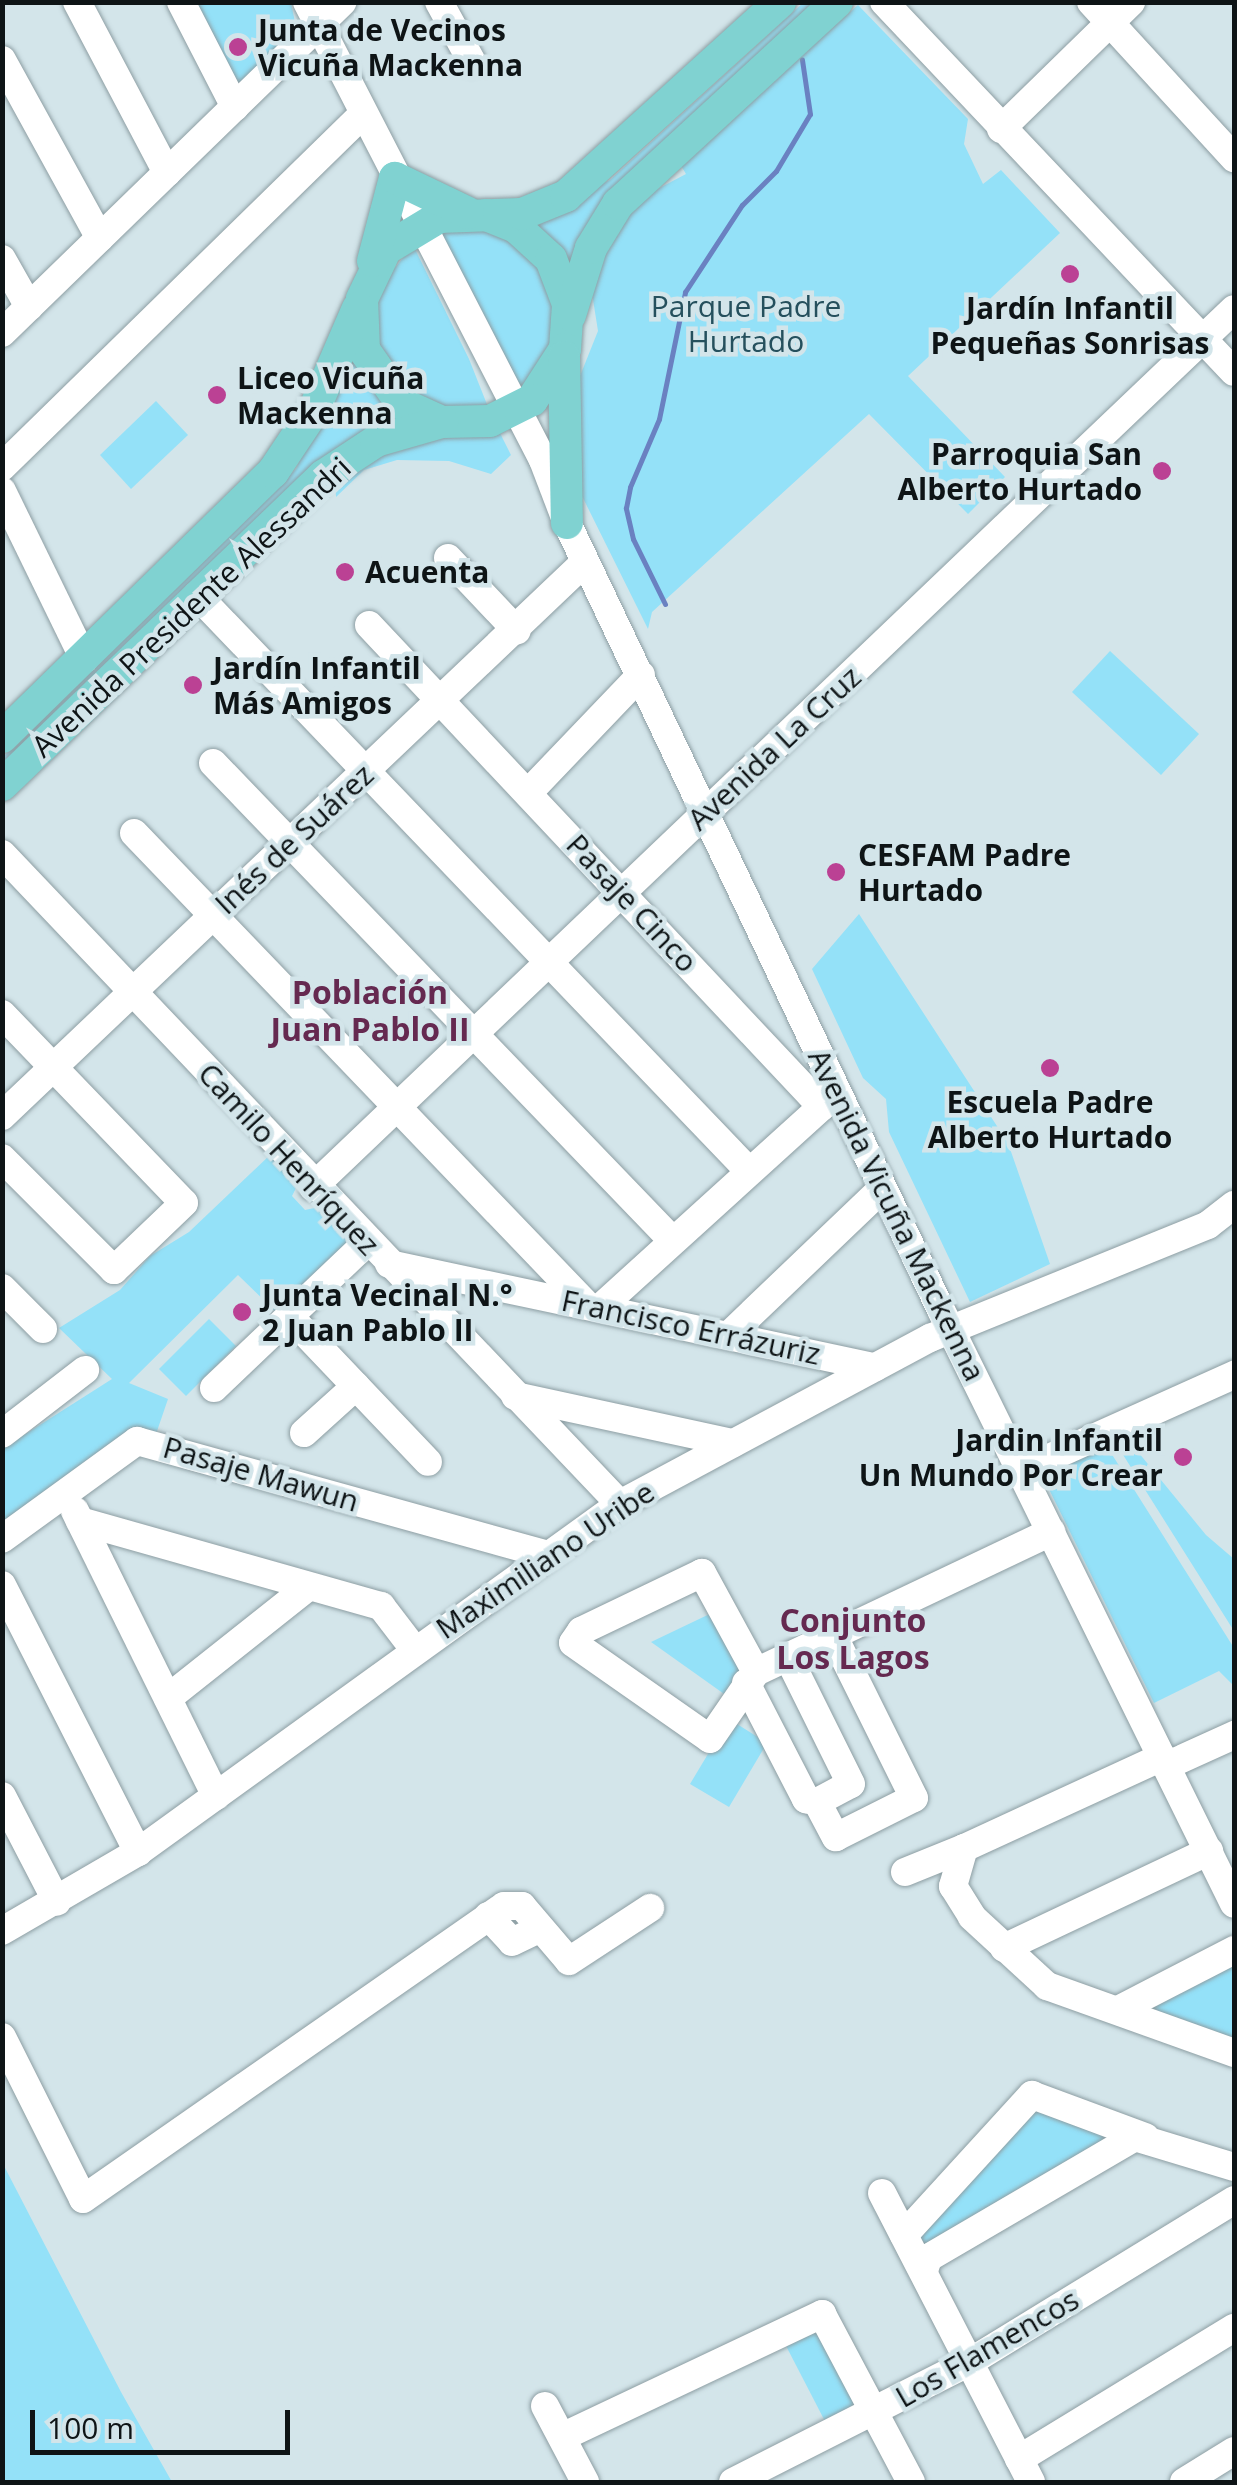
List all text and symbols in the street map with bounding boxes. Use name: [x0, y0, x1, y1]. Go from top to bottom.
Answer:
place label: Junta de Vecinos Vicuña Mackenna: [258, 12, 523, 82]
marker: Junta de Vecinos Vicuña Mackenna: [227, 36, 249, 58]
marker: Jardín Infantil Pequeñas Sonrisas: [1059, 263, 1081, 285]
park label: Parque Padre Hurtado: [651, 288, 841, 358]
place label: Jardín Infantil Pequeñas Sonrisas: [930, 290, 1210, 360]
place label: Liceo Vicuña Mackenna: [237, 360, 424, 430]
marker: Liceo Vicuña Mackenna: [206, 384, 228, 406]
place label: Parroquia San Alberto Hurtado: [897, 436, 1142, 506]
street label: Avenida Presidente Alessandri: [24, 450, 358, 764]
marker: Parroquia San Alberto Hurtado: [1151, 460, 1173, 482]
place label: Acuenta: [365, 554, 489, 590]
marker: Acuenta: [334, 561, 356, 583]
place label: Jardín Infantil Más Amigos: [213, 650, 421, 720]
street label: Avenida La Cruz: [680, 659, 868, 837]
marker: Jardín Infantil Más Amigos: [182, 674, 204, 696]
street label: Inés de Suárez: [207, 756, 381, 922]
street label: Pasaje Cinco: [559, 827, 705, 979]
place label: CESFAM Padre Hurtado: [858, 837, 1071, 908]
marker: CESFAM Padre Hurtado: [823, 859, 849, 885]
district label: Población Juan Pablo II: [270, 974, 470, 1049]
street label: Avenida Vicuña Mackenna: [801, 1043, 993, 1387]
street label: Camilo Henríquez: [191, 1056, 387, 1262]
marker: Escuela Padre Alberto Hurtado: [1039, 1057, 1061, 1079]
place label: Escuela Padre Alberto Hurtado: [928, 1084, 1172, 1154]
place label: Junta Vecinal N.° 2 Juan Pablo II: [262, 1277, 513, 1348]
street label: Francisco Errázuriz: [558, 1282, 824, 1372]
marker: Junta Vecinal N.° 2 Juan Pablo II: [231, 1301, 253, 1323]
place label: Jardin Infantil Un Mundo Por Crear: [859, 1422, 1163, 1492]
street label: Pasaje Mawun: [159, 1429, 363, 1519]
marker: Jardin Infantil Un Mundo Por Crear: [1172, 1446, 1194, 1468]
street label: Maximiliano Uribe: [429, 1474, 661, 1646]
district label: Conjunto Los Lagos: [776, 1602, 930, 1677]
street label: Los Flamencos: [889, 2281, 1085, 2415]
scale bar: [35, 2390, 295, 2452]
text: 100 m: [47, 2407, 134, 2448]

